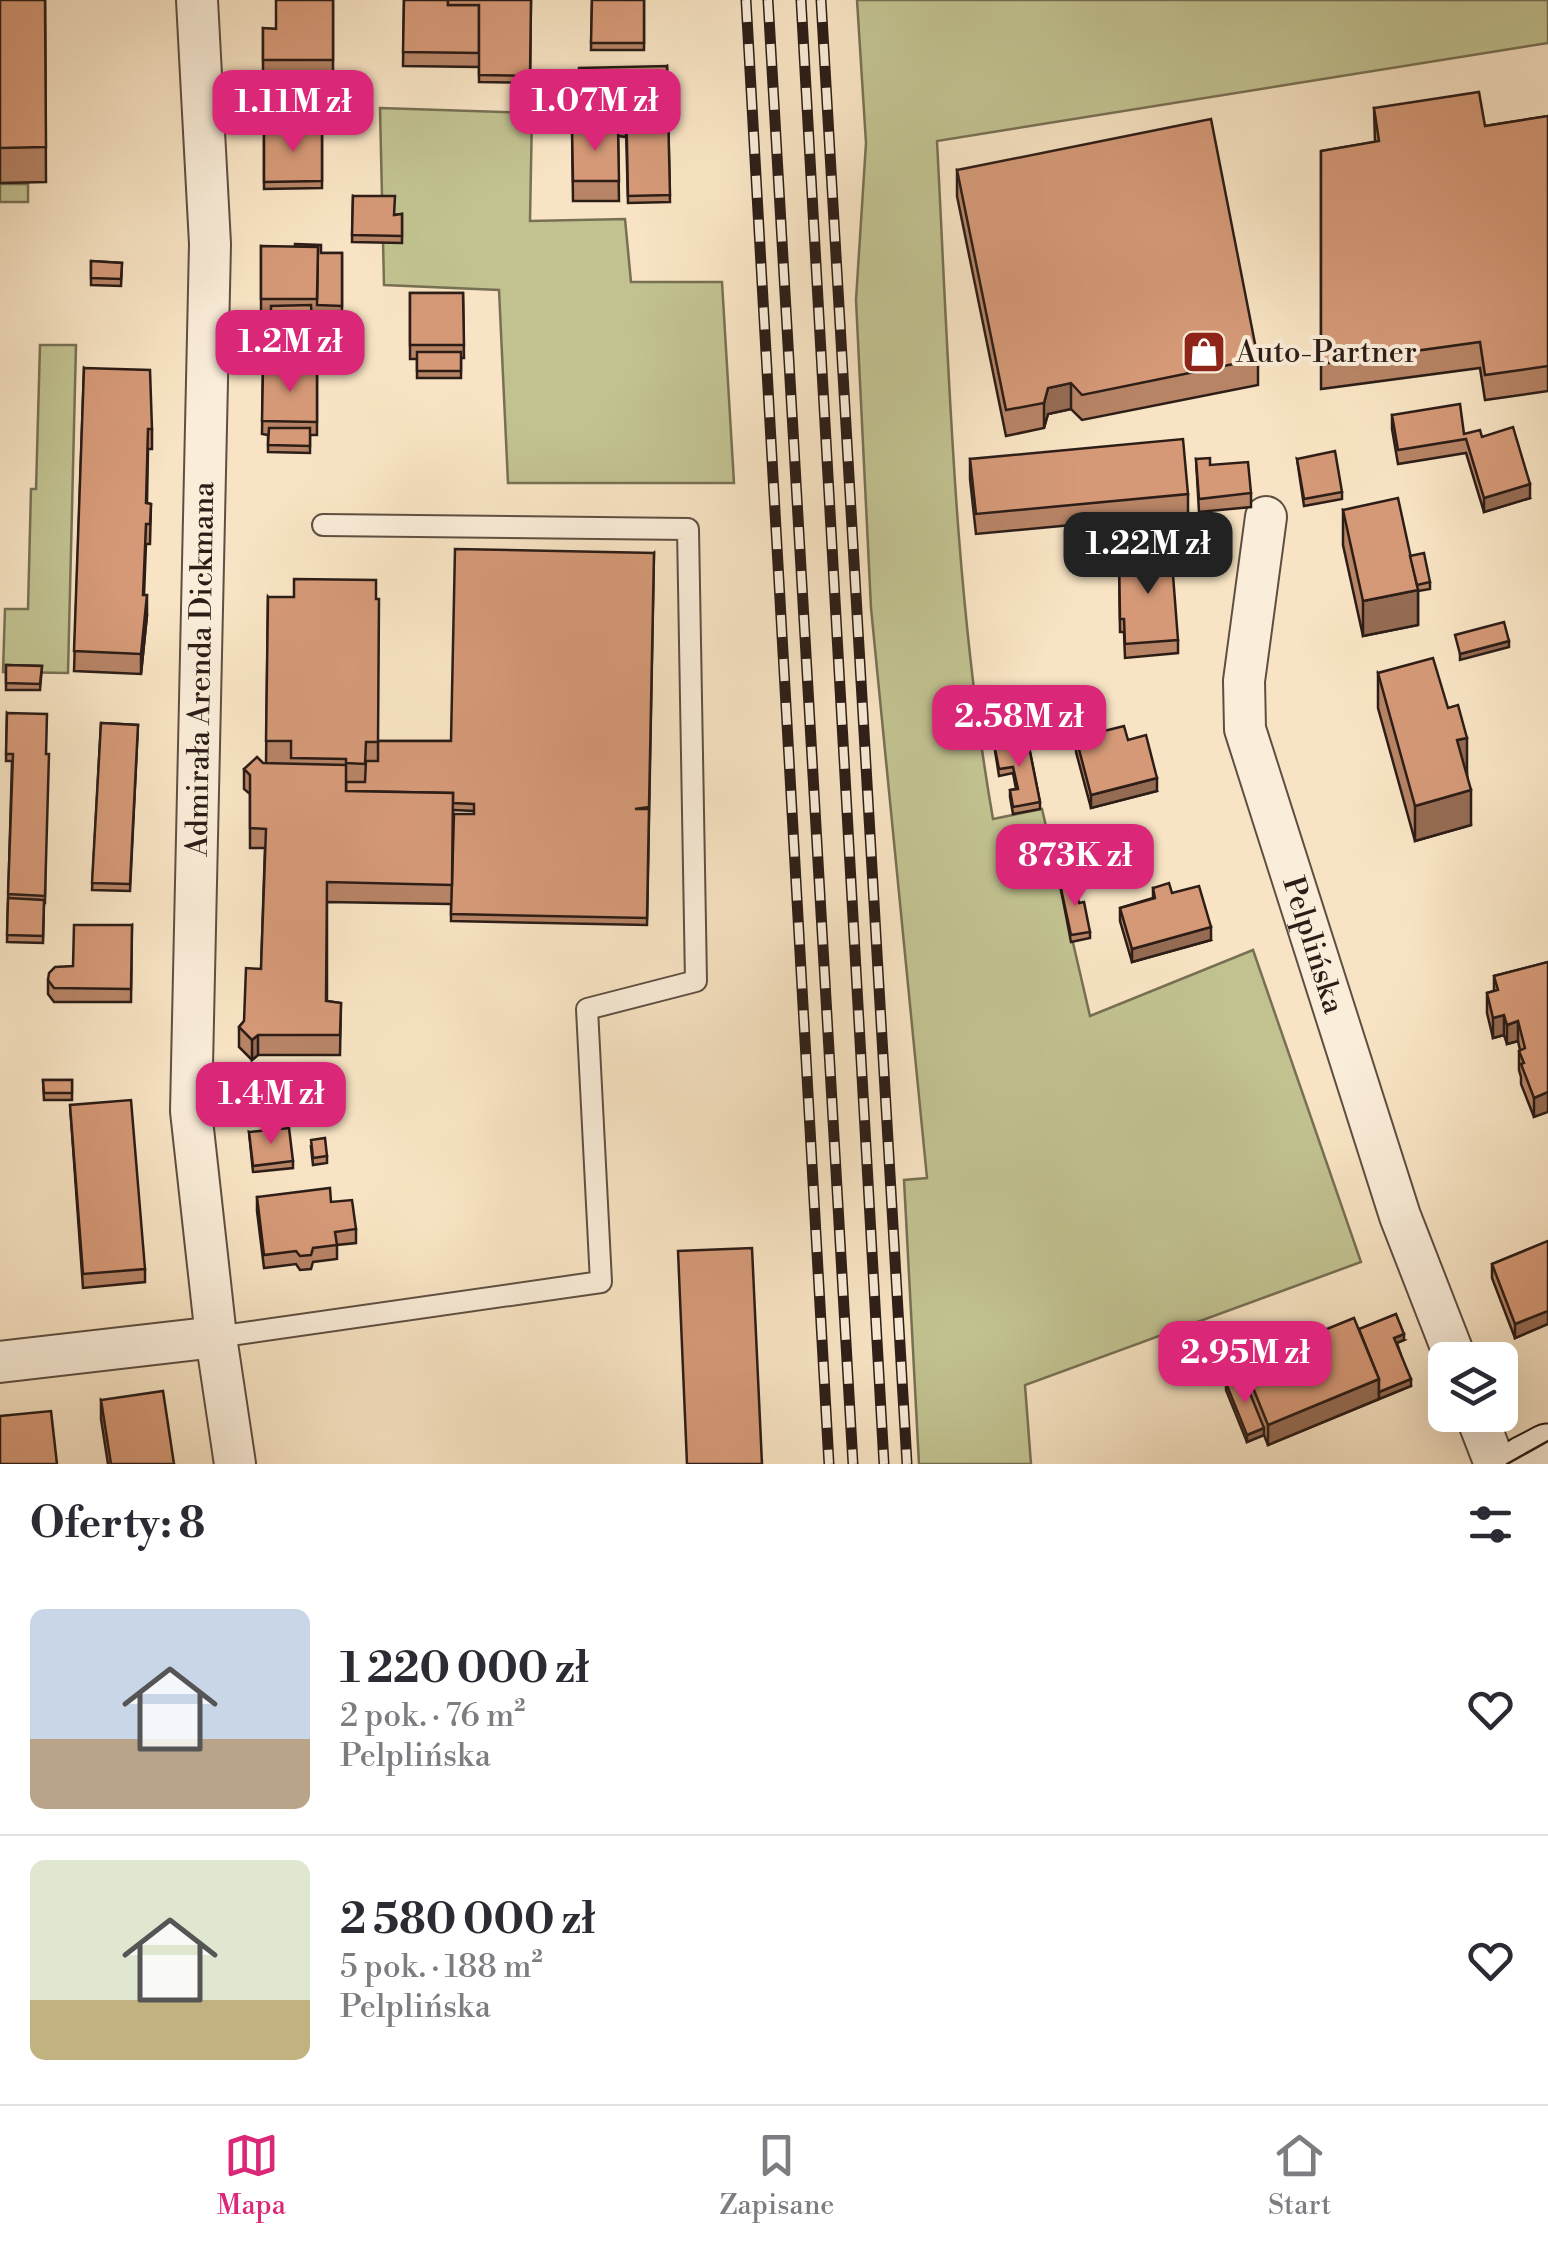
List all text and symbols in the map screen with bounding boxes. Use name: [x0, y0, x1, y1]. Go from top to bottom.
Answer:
pin: 1.07M zł: [492, 69, 698, 154]
pin: 1.11M zł: [190, 70, 396, 155]
text: 1.07M zł: [532, 81, 658, 121]
text: 1.11M zł: [235, 82, 351, 122]
pin: 1.2M zł: [198, 310, 382, 395]
text: 1.2M zł: [238, 322, 342, 362]
shop icon: Auto-Partner: [1181, 329, 1227, 375]
place label: Auto-Partner: [1235, 334, 1417, 372]
street label: Admirała Arenda Dickmana: [179, 480, 223, 858]
pin: 1.22M zł: [1045, 512, 1251, 597]
text: 1.22M zł: [1086, 524, 1210, 564]
pin: 2.58M zł: [916, 685, 1122, 770]
text: 2.58M zł: [954, 697, 1084, 737]
pin: 873K zł: [983, 824, 1167, 909]
text: 873K zł: [1018, 836, 1132, 876]
street label: Pelplińska: [1273, 872, 1353, 1019]
pin: 1.4M zł: [179, 1062, 363, 1147]
text: 1.4M zł: [218, 1074, 324, 1114]
pin: 2.95M zł: [1142, 1321, 1348, 1406]
text: 2.95M zł: [1180, 1333, 1310, 1373]
map controls: [1428, 1342, 1518, 1432]
button: layers: [1428, 1342, 1518, 1432]
icon: filters: [1463, 1497, 1518, 1552]
text: Oferty: 8: [30, 1498, 205, 1551]
text: 1 220 000 zł: [340, 1643, 589, 1696]
icon: home: [110, 1649, 230, 1769]
icon: heart: [1463, 1682, 1518, 1737]
text: 2 pok. · 76 m²: [340, 1696, 525, 1736]
text: Pelplińska: [340, 1736, 491, 1776]
text: 2 580 000 zł: [340, 1894, 595, 1947]
icon: home: [110, 1900, 230, 2020]
icon: heart: [1463, 1933, 1518, 1988]
text: 5 pok. · 188 m²: [340, 1947, 543, 1987]
text: Pelplińska: [340, 1987, 491, 2027]
tab: Mapa: [217, 2128, 286, 2223]
tab: Zapisane: [719, 2128, 834, 2223]
tab: Start: [1268, 2128, 1331, 2223]

